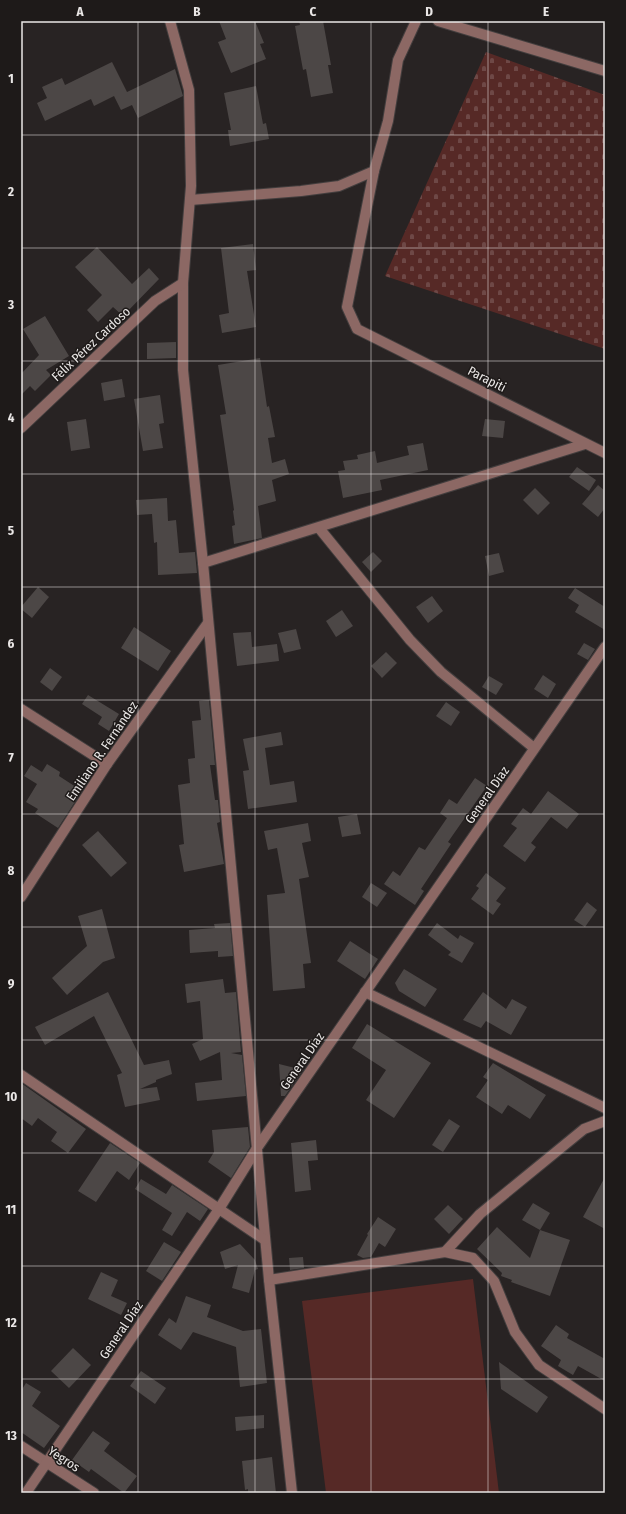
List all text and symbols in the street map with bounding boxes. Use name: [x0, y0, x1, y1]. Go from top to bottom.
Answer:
text: A: [75, 4, 84, 19]
text: B: [193, 4, 201, 19]
text: C: [310, 4, 317, 19]
text: D: [425, 4, 433, 19]
text: E: [543, 4, 549, 19]
text: 1: [8, 71, 14, 86]
text: 2: [7, 184, 14, 199]
text: 3: [7, 297, 14, 312]
street label: Félix Pérez Cardoso: [49, 304, 133, 384]
street label: Parapiti: [465, 363, 509, 395]
text: 4: [8, 410, 15, 425]
text: 5: [8, 523, 14, 538]
text: 6: [8, 636, 15, 651]
street label: Emiliano R. Fernández: [63, 698, 141, 804]
text: 7: [8, 750, 14, 765]
street label: General Díaz: [462, 764, 512, 826]
text: 8: [8, 863, 15, 878]
text: 9: [8, 976, 15, 991]
street label: General Díaz: [277, 1030, 327, 1092]
text: 10: [5, 1089, 17, 1104]
text: 11: [6, 1202, 16, 1217]
street label: General Díaz: [96, 1298, 146, 1362]
text: 12: [5, 1315, 17, 1330]
text: 13: [5, 1428, 17, 1443]
street label: Yegros: [45, 1443, 83, 1475]

